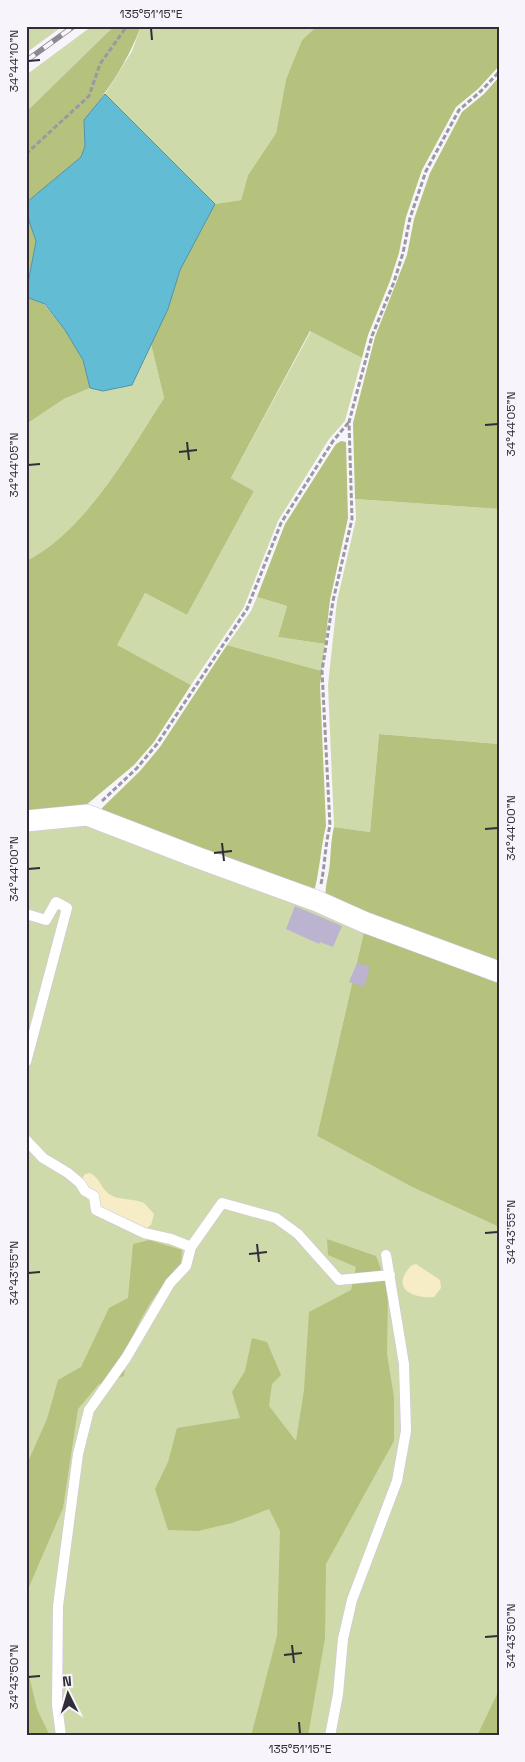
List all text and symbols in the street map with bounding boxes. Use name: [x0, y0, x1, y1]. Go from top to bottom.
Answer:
text: 135°51'15"E: [119, 6, 183, 22]
text: 34°44'10"N: [6, 30, 22, 92]
text: 34°44'05"N: [503, 392, 519, 456]
text: 34°44'05"N: [6, 433, 22, 497]
text: 34°44'00"N: [503, 795, 519, 861]
text: 34°44'00"N: [6, 836, 22, 902]
text: 34°43'55"N: [503, 1200, 519, 1264]
text: 34°43'55"N: [6, 1241, 22, 1305]
text: 34°43'50"N: [503, 1603, 519, 1669]
text: 34°43'50"N: [6, 1644, 22, 1710]
north arrow: [42, 1670, 92, 1720]
text: N: [61, 1672, 72, 1690]
text: 135°51'15"E: [268, 1741, 332, 1757]

